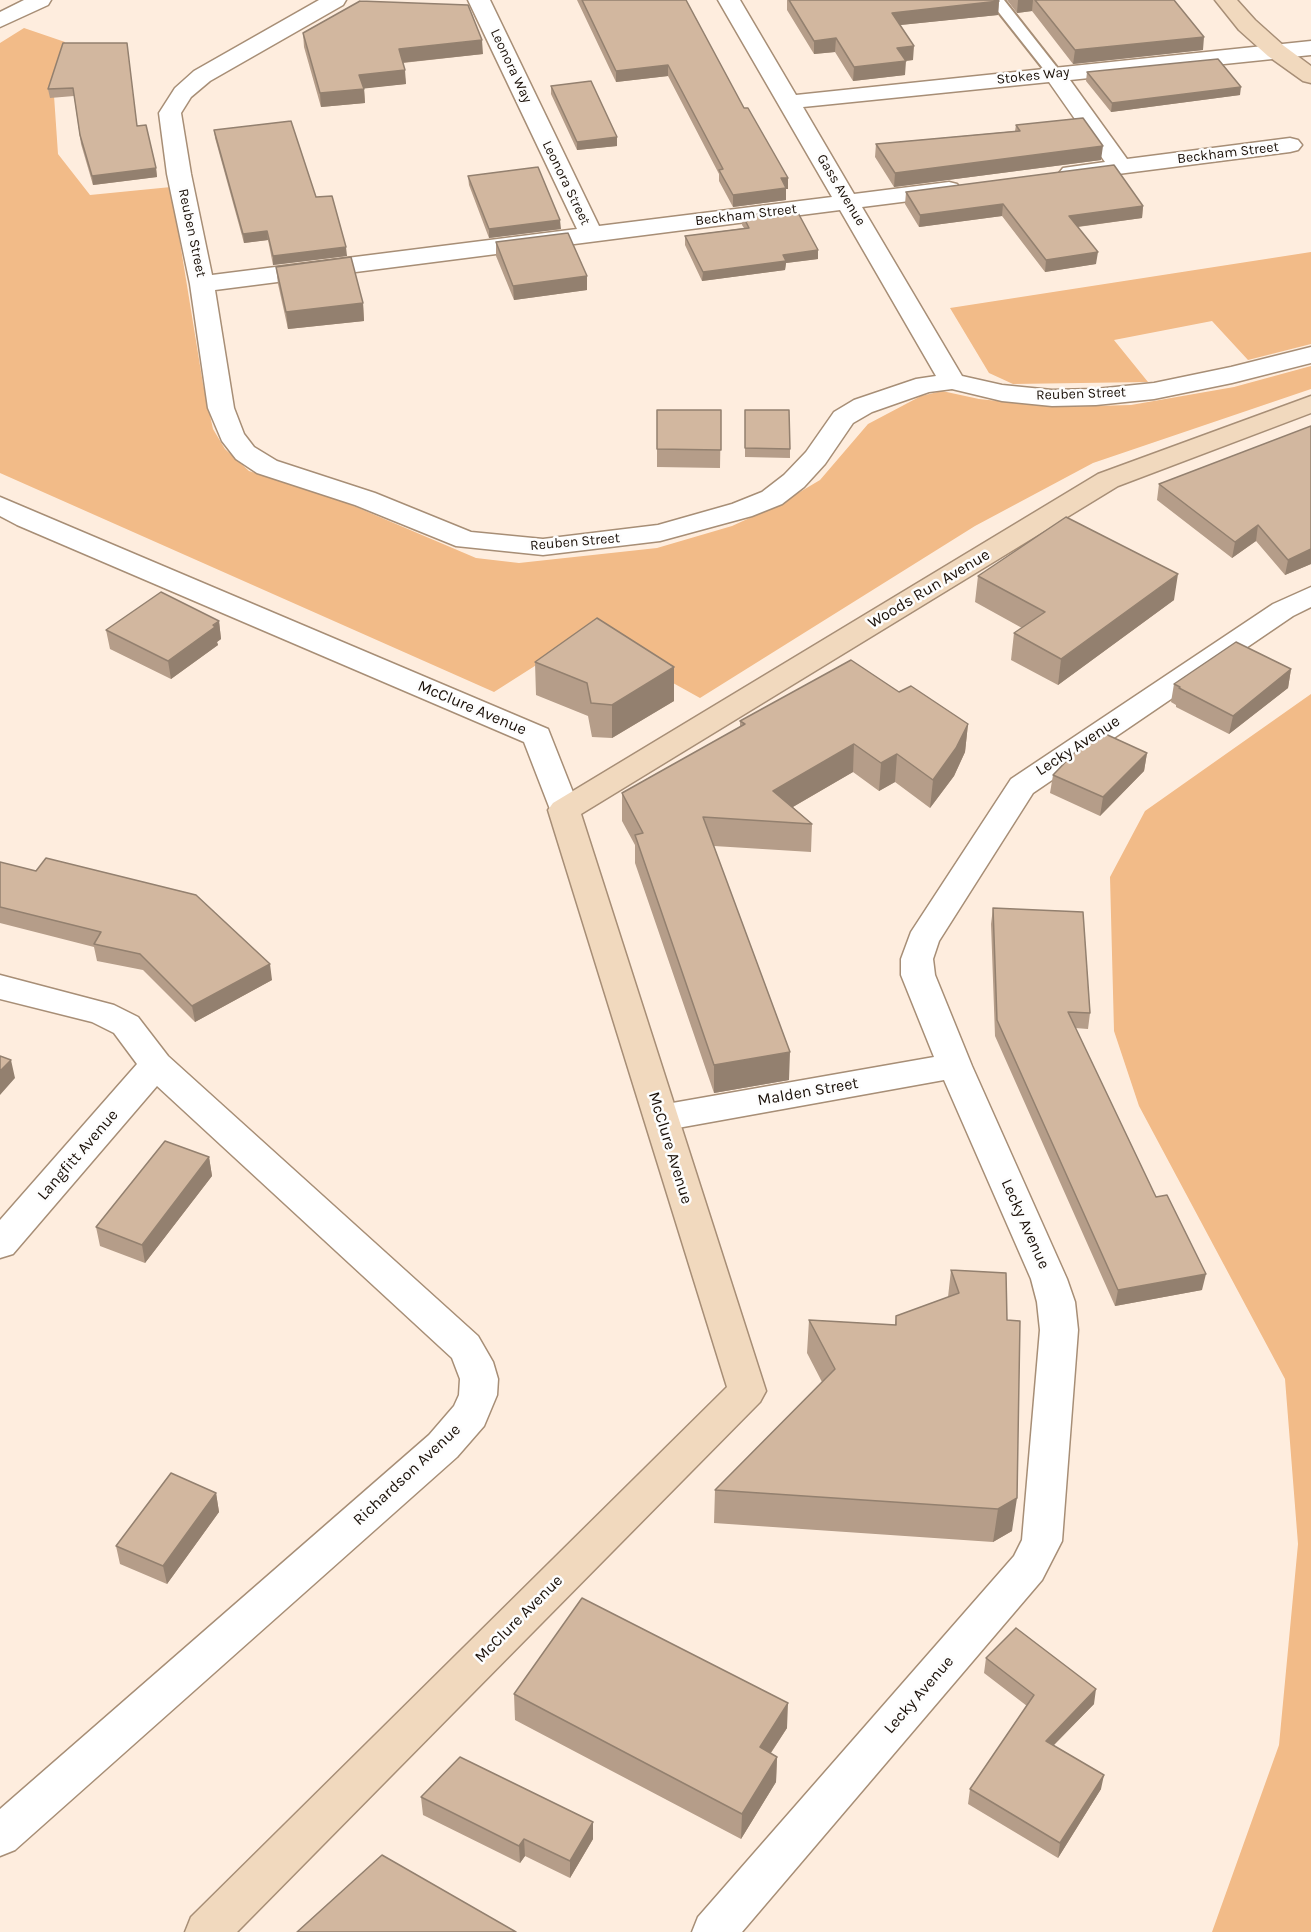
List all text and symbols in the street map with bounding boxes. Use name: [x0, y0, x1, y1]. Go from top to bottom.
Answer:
street label: Leonora Way: [487, 26, 535, 106]
street label: Stokes Way: [996, 64, 1070, 88]
street label: Leonora Street: [538, 138, 594, 228]
street label: Beckham Street: [1176, 138, 1280, 168]
street label: Gass Avenue: [813, 151, 869, 229]
street label: Reuben Street: [174, 187, 210, 279]
street label: Beckham Street: [694, 200, 798, 230]
street label: Reuben Street: [1036, 384, 1126, 404]
street label: Reuben Street: [529, 530, 621, 554]
street label: Woods Run Avenue: [865, 545, 993, 633]
street label: McClure Avenue: [415, 676, 529, 740]
street label: Lecky Avenue: [1032, 712, 1124, 780]
street label: Malden Street: [756, 1074, 860, 1110]
street label: McClure Avenue: [644, 1090, 696, 1206]
street label: Langfitt Avenue: [33, 1106, 123, 1204]
street label: Lecky Avenue: [997, 1176, 1053, 1272]
street label: Richardson Avenue: [349, 1420, 465, 1530]
street label: McClure Avenue: [471, 1571, 567, 1667]
street label: Lecky Avenue: [880, 1652, 958, 1738]

